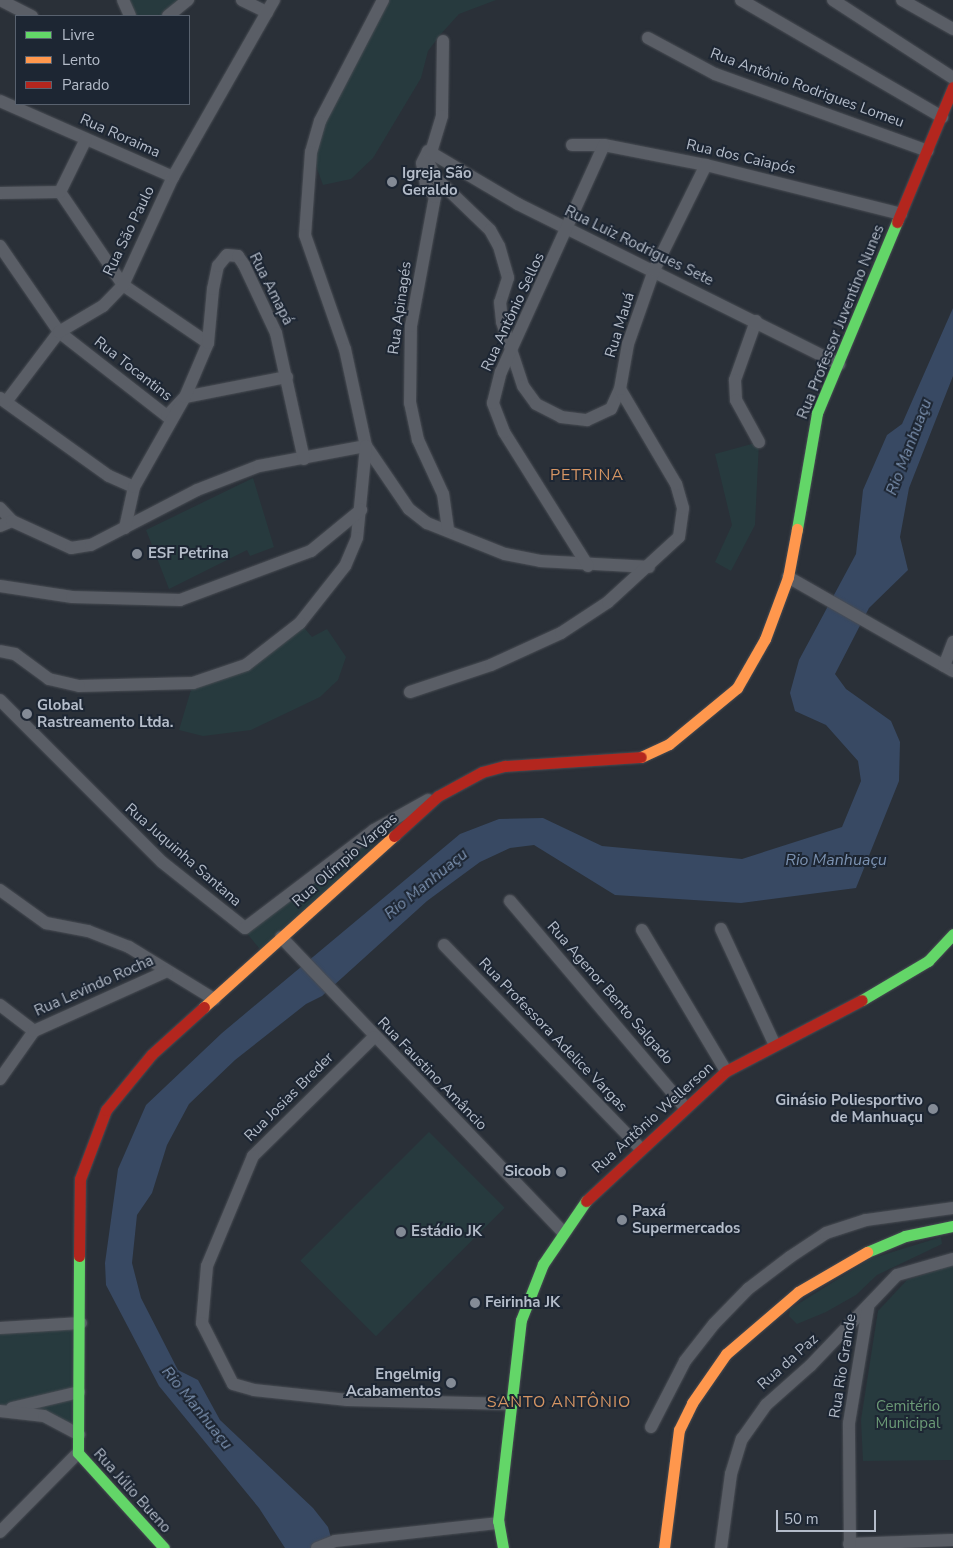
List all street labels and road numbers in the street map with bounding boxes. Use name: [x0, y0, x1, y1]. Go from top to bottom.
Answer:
street label: Rua Antônio Rodrigues Lomeu: [708, 44, 906, 132]
street label: Rua Roraima: [77, 110, 163, 162]
street label: Rua dos Caiapós: [684, 136, 798, 178]
street label: Rua São Paulo: [99, 183, 159, 279]
street label: Rua Luiz Rodrigues Sete: [562, 202, 716, 290]
street label: Rua Professor Juventino Nunes: [794, 222, 888, 422]
street label: Rua Amapá: [245, 250, 297, 328]
street label: Rua Antônio Sellos: [478, 250, 548, 374]
street label: Rua Apinagés: [385, 260, 415, 356]
street label: Rua Mauá: [602, 290, 638, 360]
street label: Rua Tocantins: [90, 333, 176, 405]
street label: Rua Juquinha Santana: [121, 800, 245, 910]
street label: Rua Olímpio Vargas: [289, 809, 401, 911]
street label: Rua Agenor Bento Salgado: [543, 918, 677, 1068]
street label: Rua Levindo Rocha: [32, 952, 156, 1020]
street label: Rua Professora Adelice Vargas: [475, 954, 631, 1116]
street label: Rua Faustino Amâncio: [373, 1014, 491, 1134]
street label: Rua Josias Breder: [241, 1049, 337, 1145]
street label: Rua Antônio Wellerson: [589, 1059, 717, 1177]
street label: Rua Rio Grande: [826, 1313, 860, 1419]
street label: Rua da Paz: [754, 1330, 822, 1394]
street label: Rua Júlio Bueno: [89, 1445, 175, 1537]

